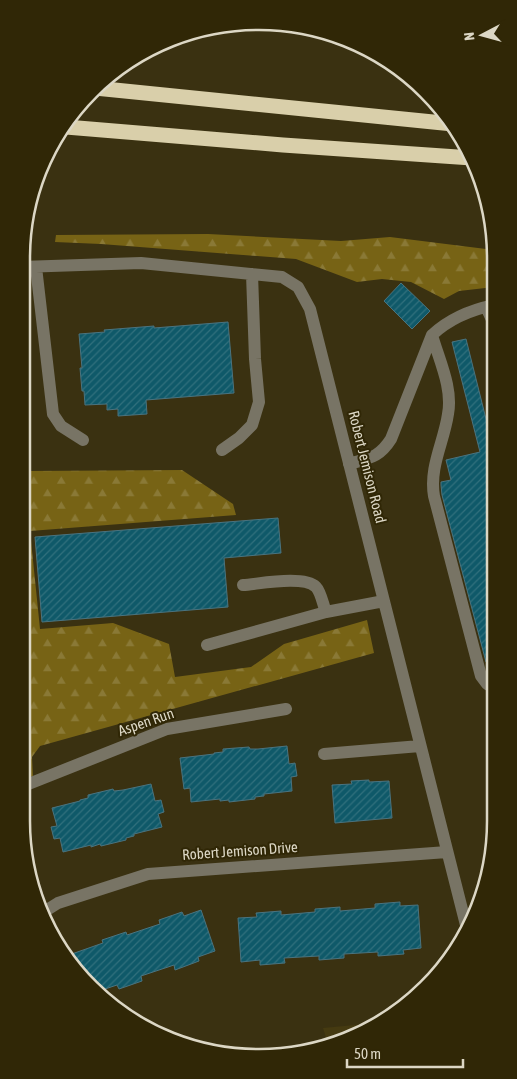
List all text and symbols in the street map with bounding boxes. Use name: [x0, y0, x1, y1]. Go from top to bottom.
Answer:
north arrow: [457, 10, 507, 60]
text: N: [461, 31, 477, 41]
street label: Robert Jemison Road: [345, 409, 390, 525]
street label: Aspen Run: [116, 704, 176, 739]
street label: Robert Jemison Drive: [182, 838, 298, 863]
scale bar: [347, 1036, 463, 1068]
text: 50 m: [354, 1045, 381, 1062]

